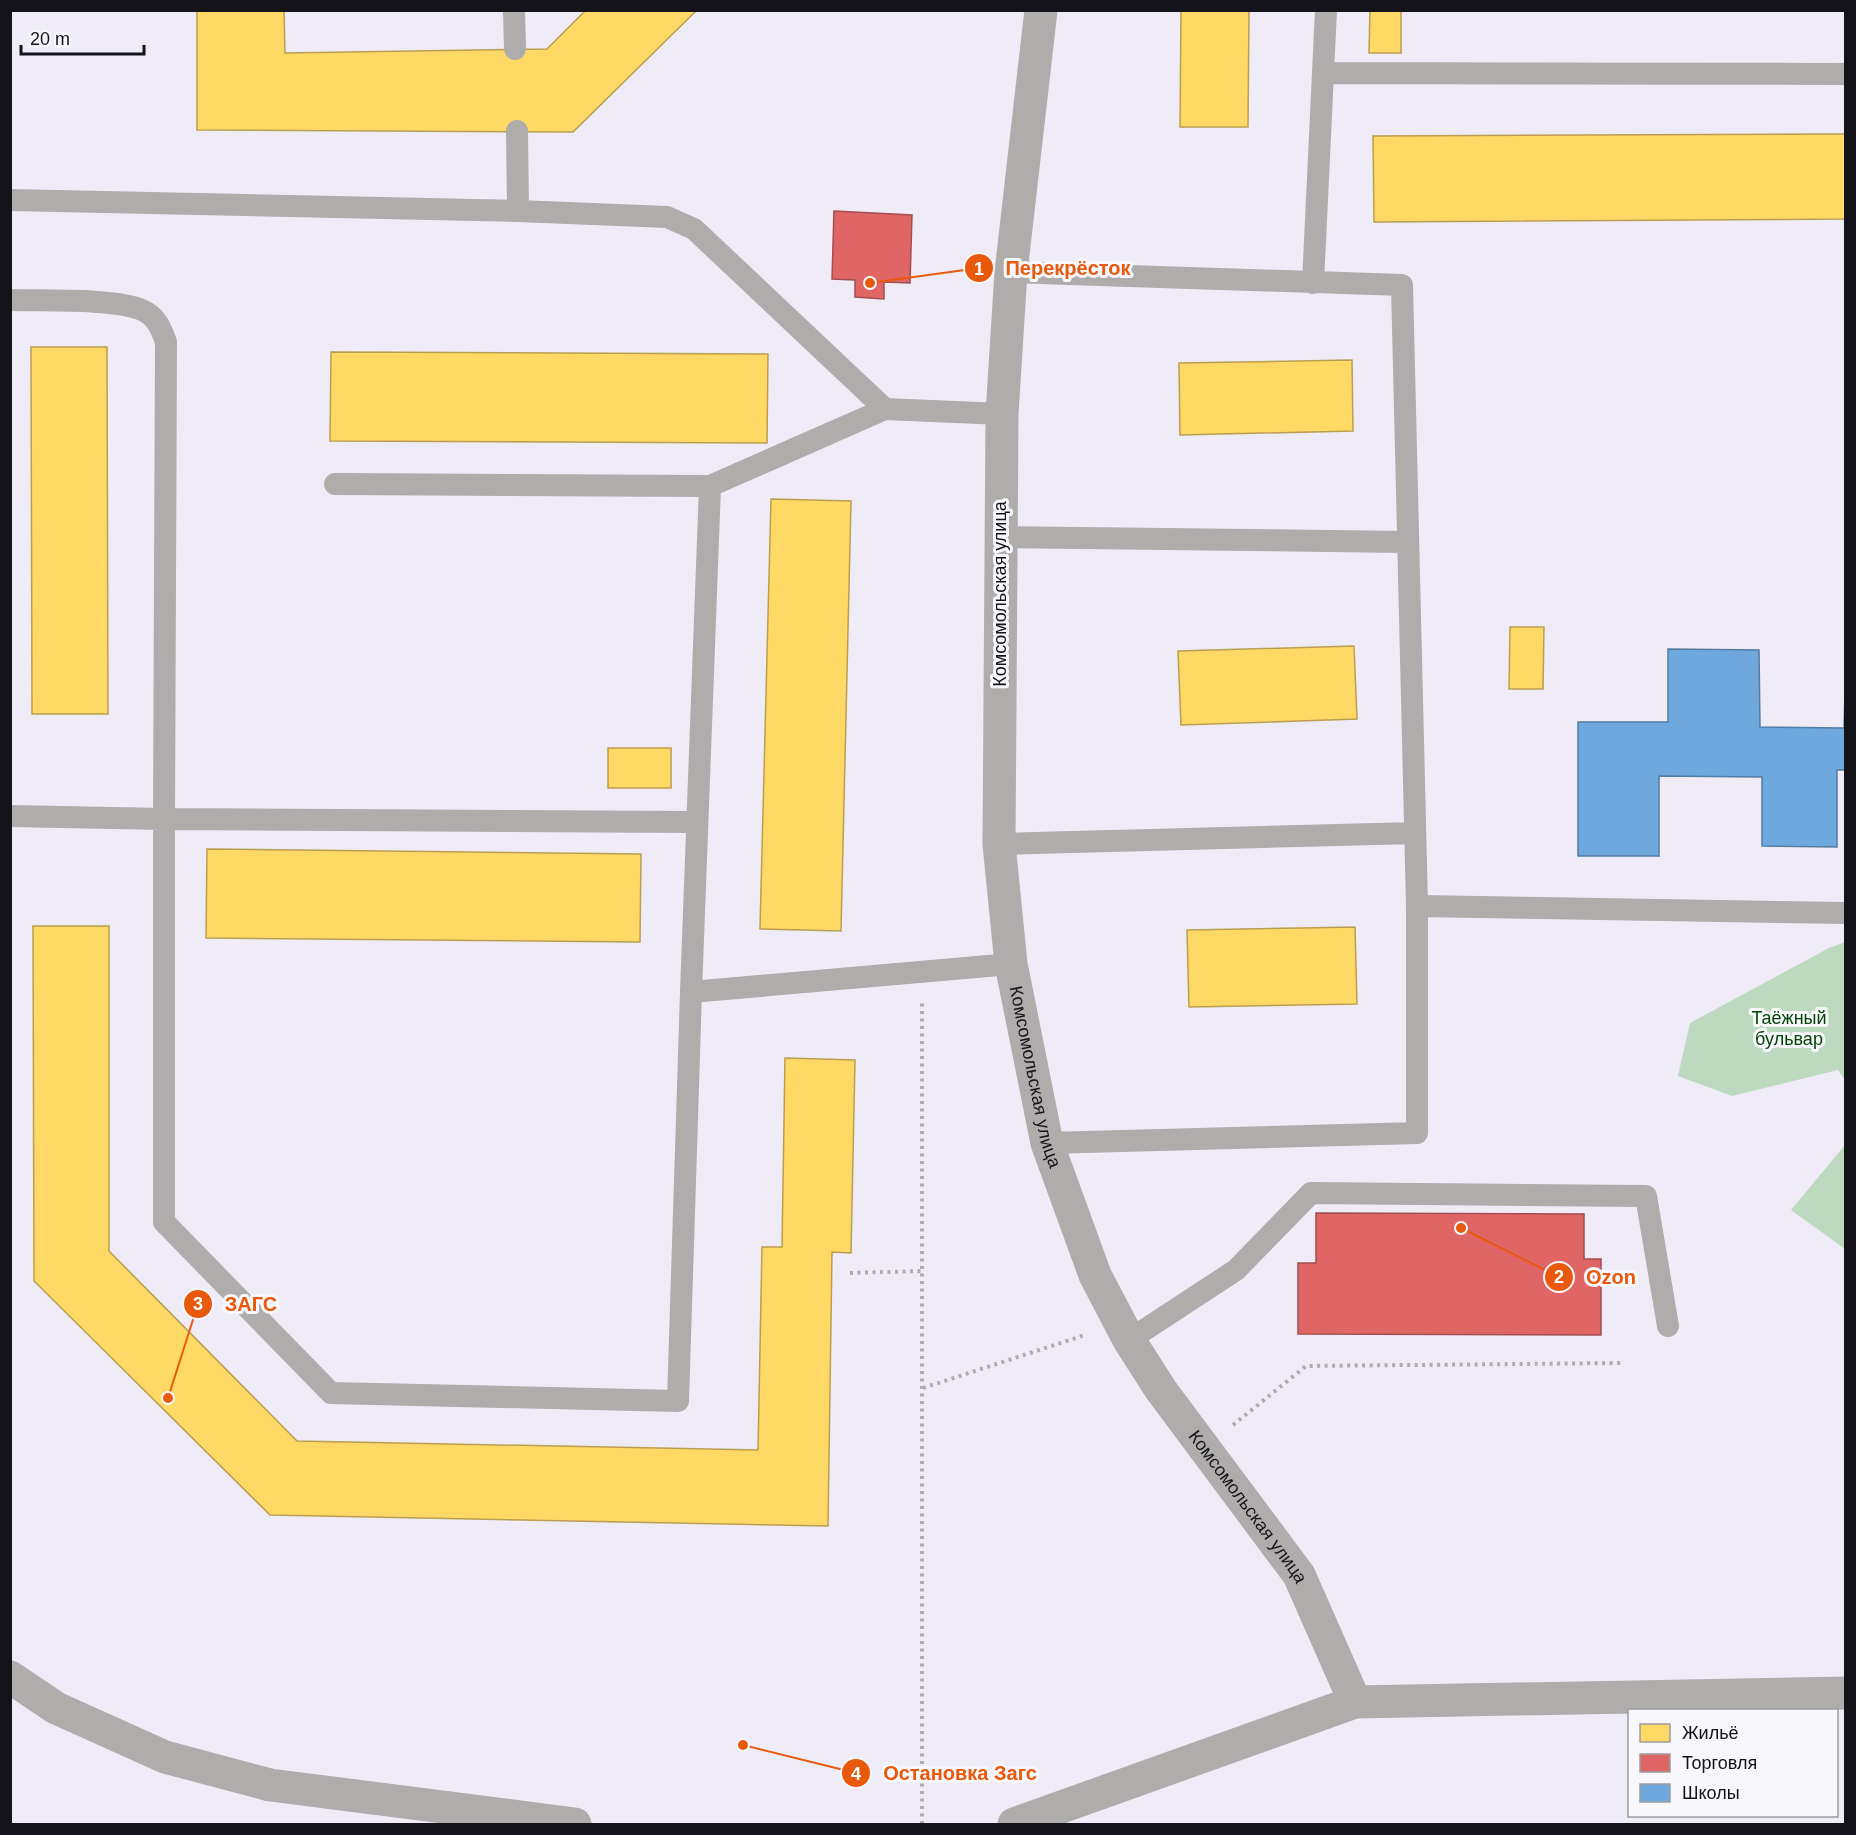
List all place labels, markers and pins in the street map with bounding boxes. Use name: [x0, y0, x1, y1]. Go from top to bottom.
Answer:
callout: Перекрёсток: [964, 249, 1143, 287]
callout: Ozon: [1544, 1258, 1648, 1296]
callout: ЗАГС: [183, 1285, 289, 1323]
callout: Остановка Загс: [841, 1754, 1048, 1792]

